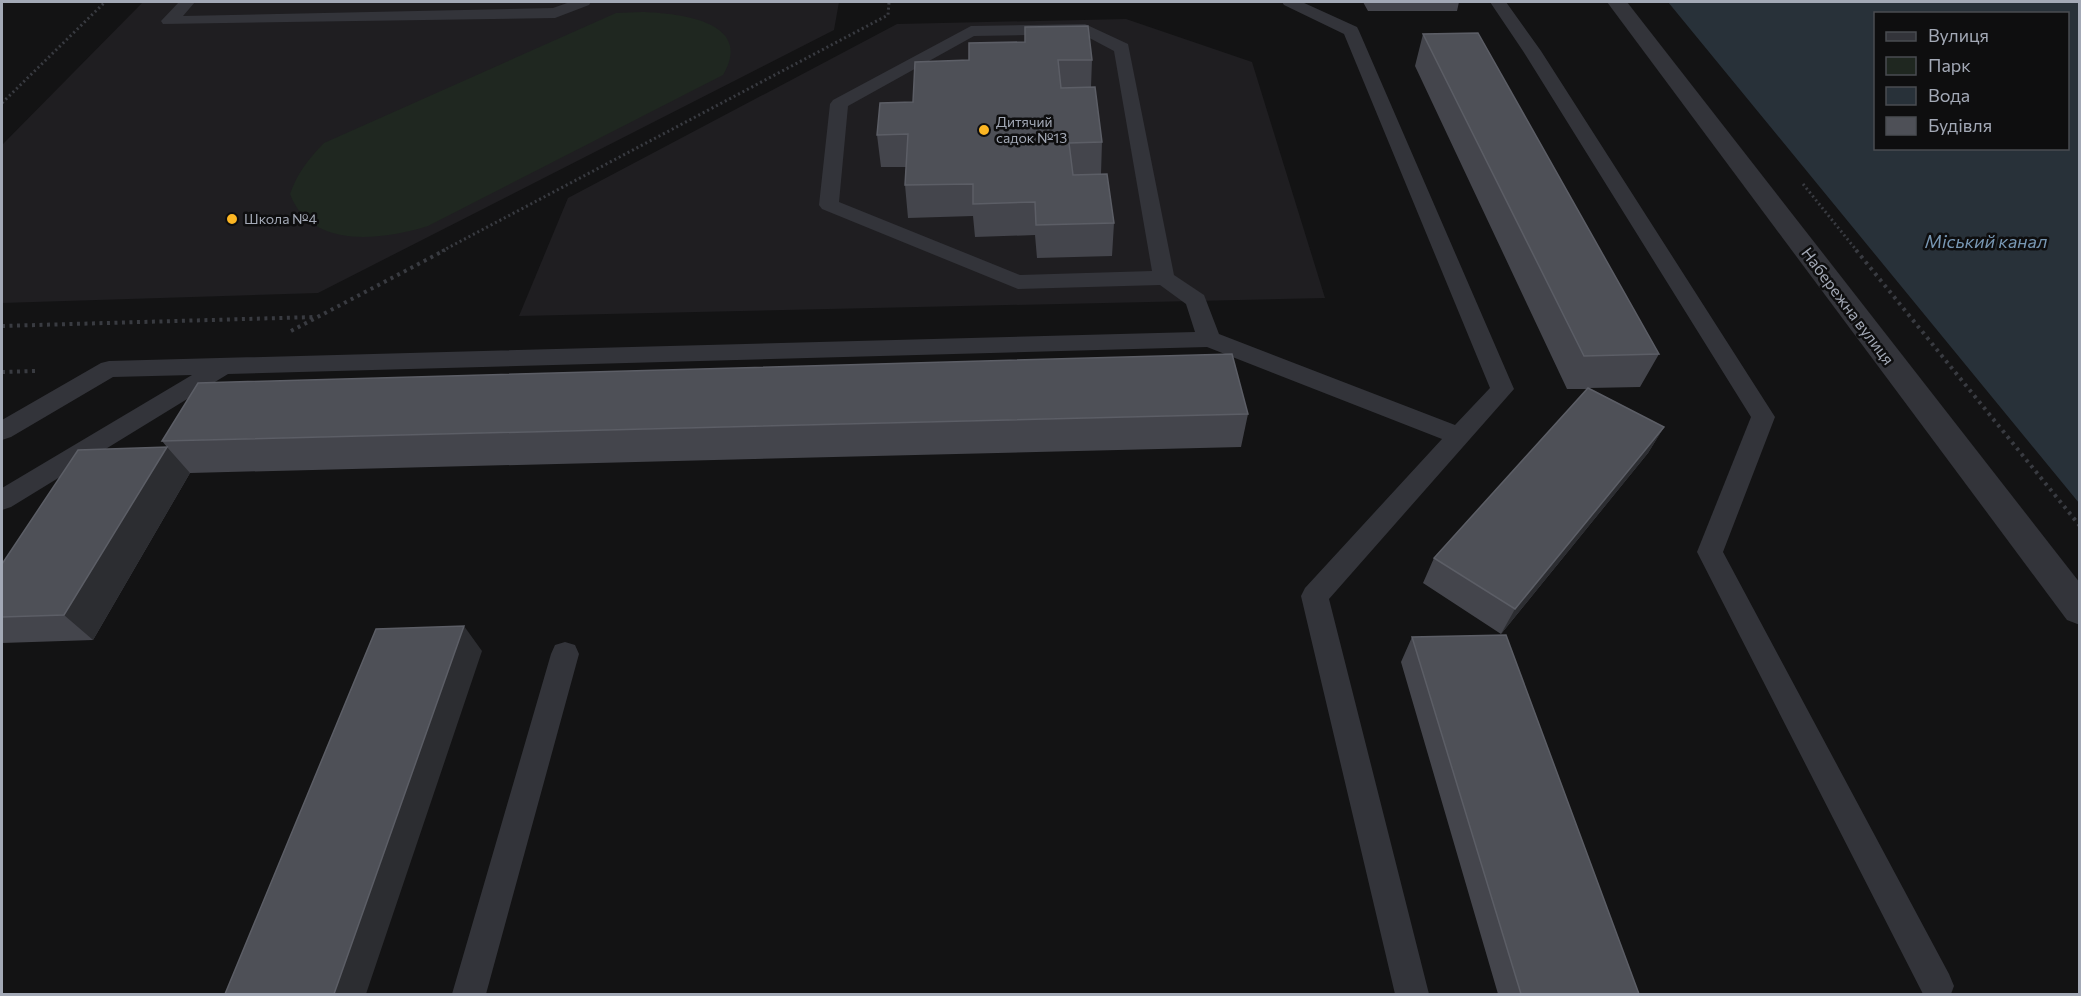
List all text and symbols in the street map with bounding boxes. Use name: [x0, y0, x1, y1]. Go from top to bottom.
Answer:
legend: [1874, 12, 2069, 150]
text: Вулиця: [1928, 24, 1989, 46]
text: Парк: [1928, 54, 1971, 76]
text: Вода: [1928, 84, 1970, 106]
place label: Дитячий садок №13: [996, 113, 1067, 146]
text: Будівля: [1928, 114, 1992, 136]
marker: Дитячий садок №13: [977, 123, 991, 137]
place label: Школа №4: [244, 210, 317, 227]
marker: Школа №4: [225, 212, 239, 226]
water label: Міський канал: [1925, 230, 2047, 252]
street label: Набережна вулиця: [1798, 243, 1899, 368]

